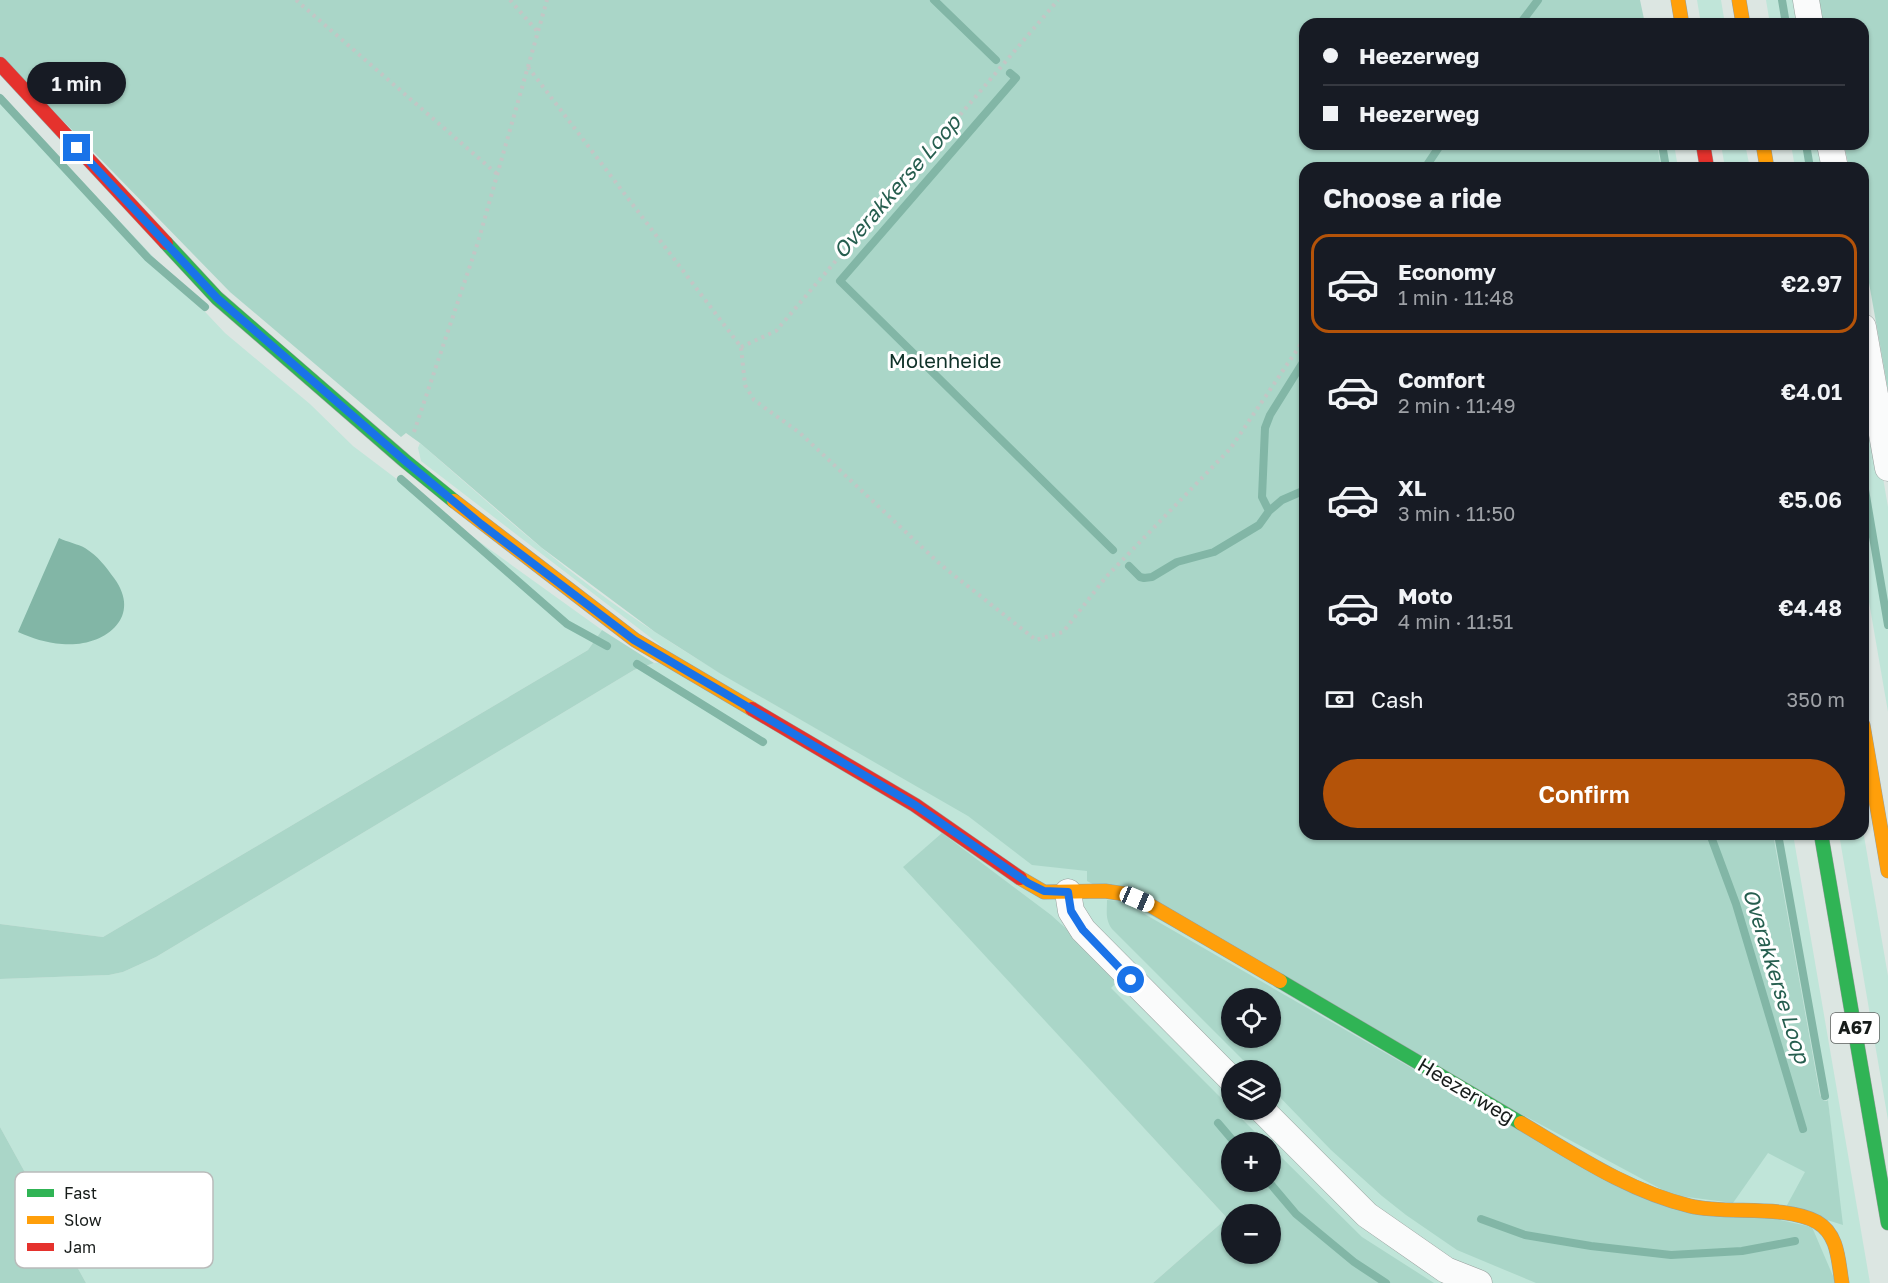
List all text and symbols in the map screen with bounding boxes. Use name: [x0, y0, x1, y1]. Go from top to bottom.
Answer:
text: Heezerweg: [1359, 42, 1479, 69]
callout: 1 min: [28, 61, 127, 103]
text: 1 min: [51, 71, 102, 95]
text: Heezerweg: [1359, 100, 1479, 127]
water label: Overakkerse Loop: [827, 108, 967, 263]
route end: [63, 134, 90, 161]
text: Choose a ride: [1323, 182, 1502, 214]
icon: car: [1326, 257, 1380, 311]
text: Economy: [1398, 258, 1496, 285]
text: €2.97: [1781, 270, 1842, 297]
text: 1 min · 11:48: [1398, 285, 1514, 309]
park label: Molenheide: [889, 348, 1001, 372]
icon: car: [1326, 365, 1380, 419]
text: Comfort: [1398, 366, 1485, 393]
text: €4.01: [1781, 378, 1842, 405]
text: 2 min · 11:49: [1398, 393, 1516, 417]
icon: car: [1326, 473, 1380, 527]
text: XL: [1398, 474, 1426, 501]
text: €5.06: [1779, 486, 1842, 513]
text: 3 min · 11:50: [1398, 501, 1515, 525]
icon: car: [1326, 581, 1380, 635]
text: Moto: [1398, 582, 1453, 609]
text: €4.48: [1779, 594, 1842, 621]
text: 4 min · 11:51: [1398, 609, 1513, 633]
icon: cash: [1323, 683, 1356, 716]
text: Cash: [1371, 686, 1424, 713]
text: 350 m: [1787, 687, 1845, 711]
button: Confirm: [1323, 759, 1845, 828]
car: [1117, 884, 1157, 914]
water label: Overakkerse Loop: [1738, 885, 1816, 1068]
route start: [1117, 966, 1144, 993]
map controls: [1221, 988, 1281, 1264]
button: locate: [1221, 988, 1281, 1048]
road number: A67: [1831, 1013, 1879, 1043]
street label: Heezerweg: [1414, 1052, 1519, 1128]
button: layers: [1221, 1060, 1281, 1120]
button: +: [1221, 1132, 1281, 1192]
legend: [15, 1172, 213, 1268]
text: Fast: [64, 1183, 97, 1203]
button: −: [1221, 1204, 1281, 1264]
text: Slow: [64, 1210, 102, 1230]
text: Jam: [64, 1237, 96, 1257]

